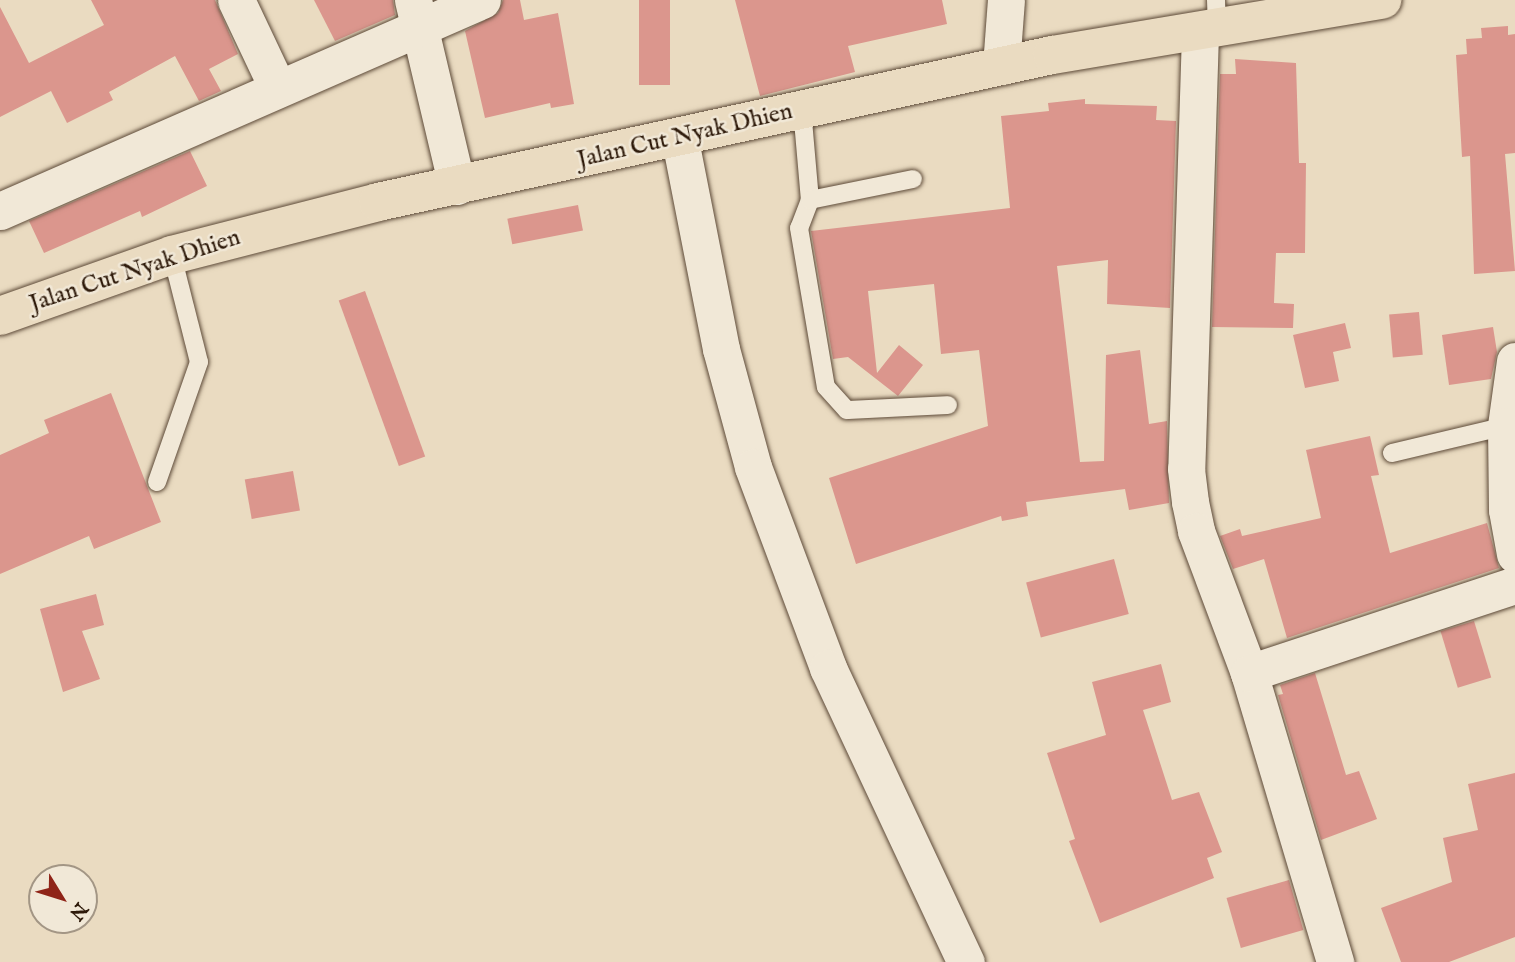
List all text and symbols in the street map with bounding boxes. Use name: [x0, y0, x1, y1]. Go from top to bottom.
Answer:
street label: Jalan Cut Nyak Dhien: [575, 97, 795, 175]
street label: Jalan Cut Nyak Dhien: [26, 223, 244, 319]
north arrow: [28, 864, 98, 934]
text: N: [63, 897, 92, 925]

